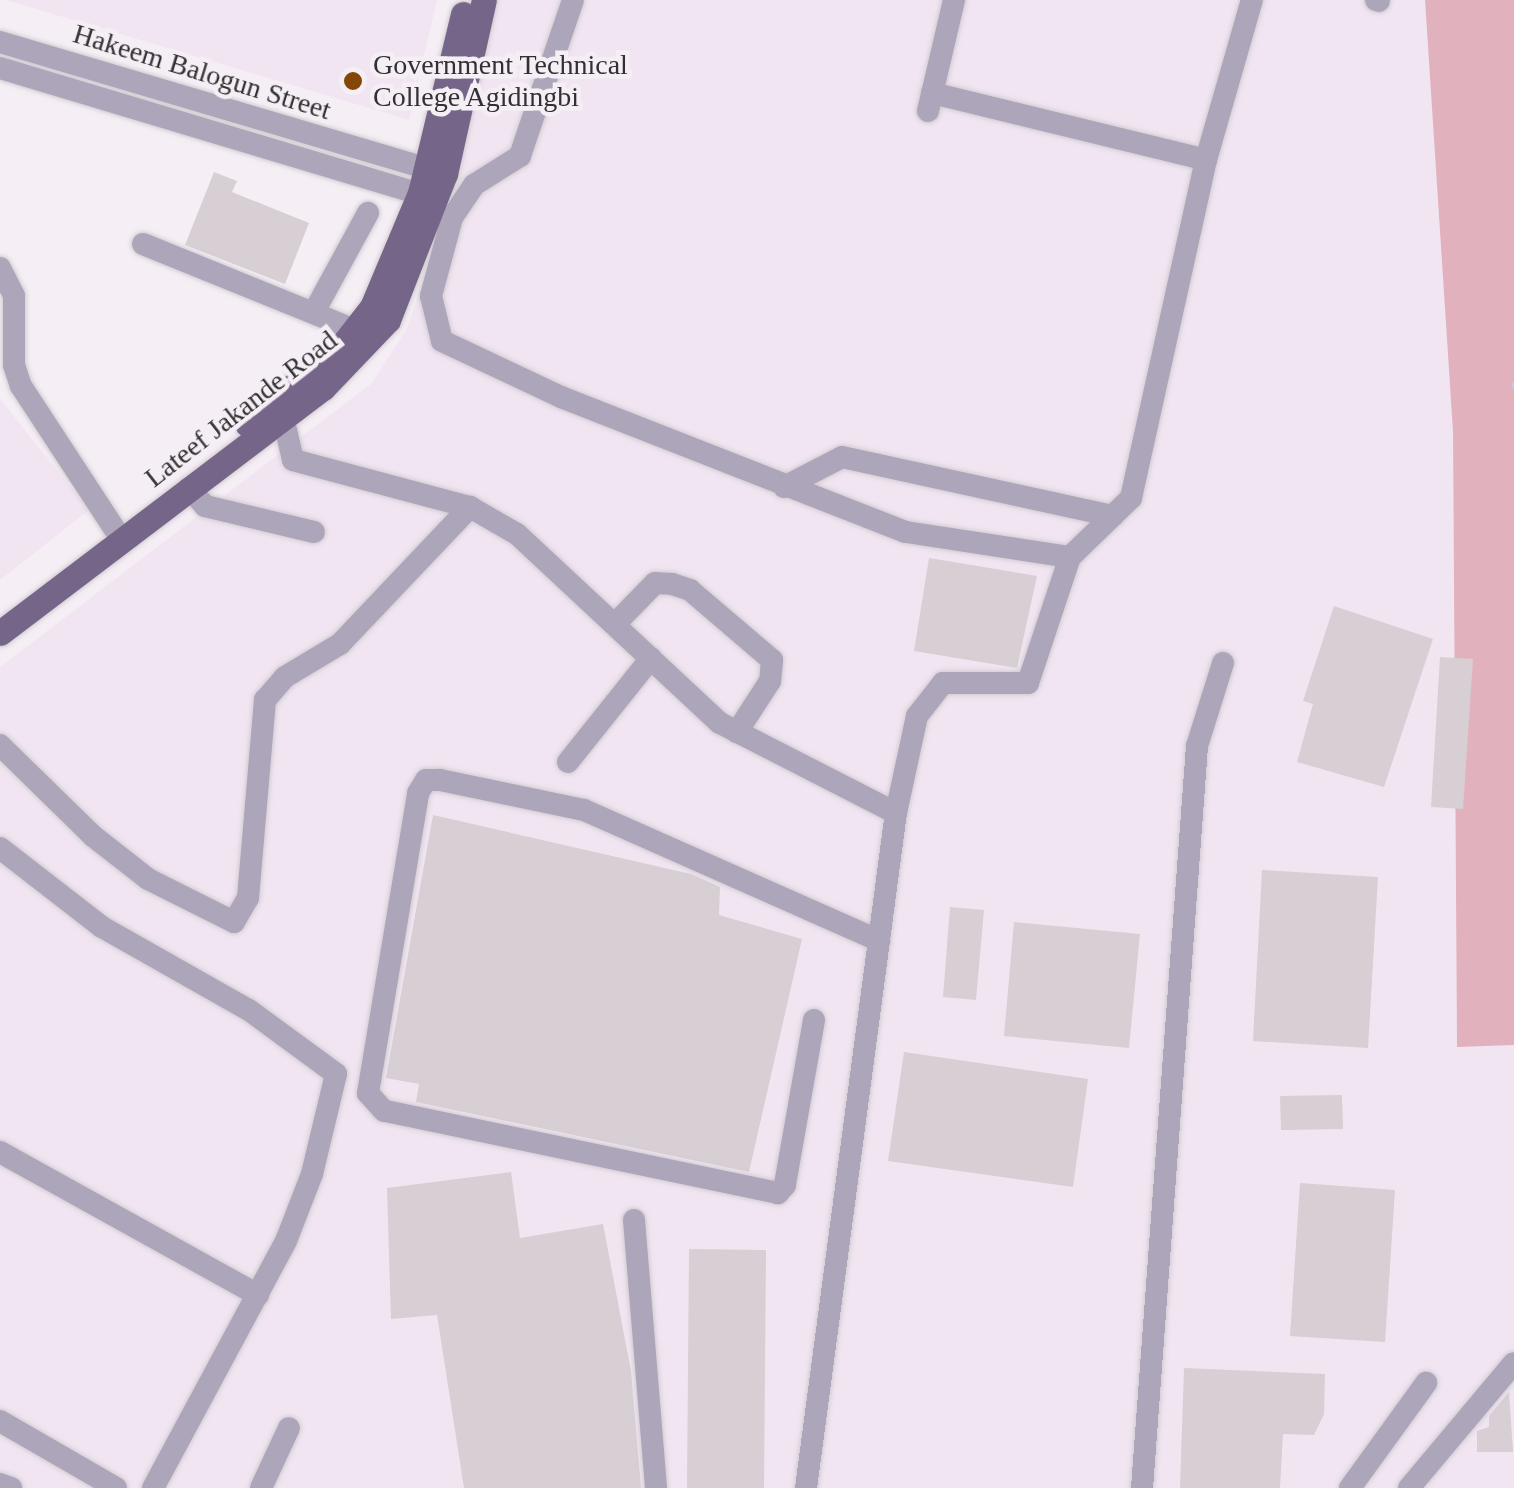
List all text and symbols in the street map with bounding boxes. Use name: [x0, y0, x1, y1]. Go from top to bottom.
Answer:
street label: Hakeem Balogun Street: [69, 17, 335, 127]
place label: Government Technical College Agidingbi: [373, 48, 628, 114]
marker: Government Technical College Agidingbi: [342, 70, 364, 92]
street label: Lateef Jakande Road: [138, 323, 344, 495]

